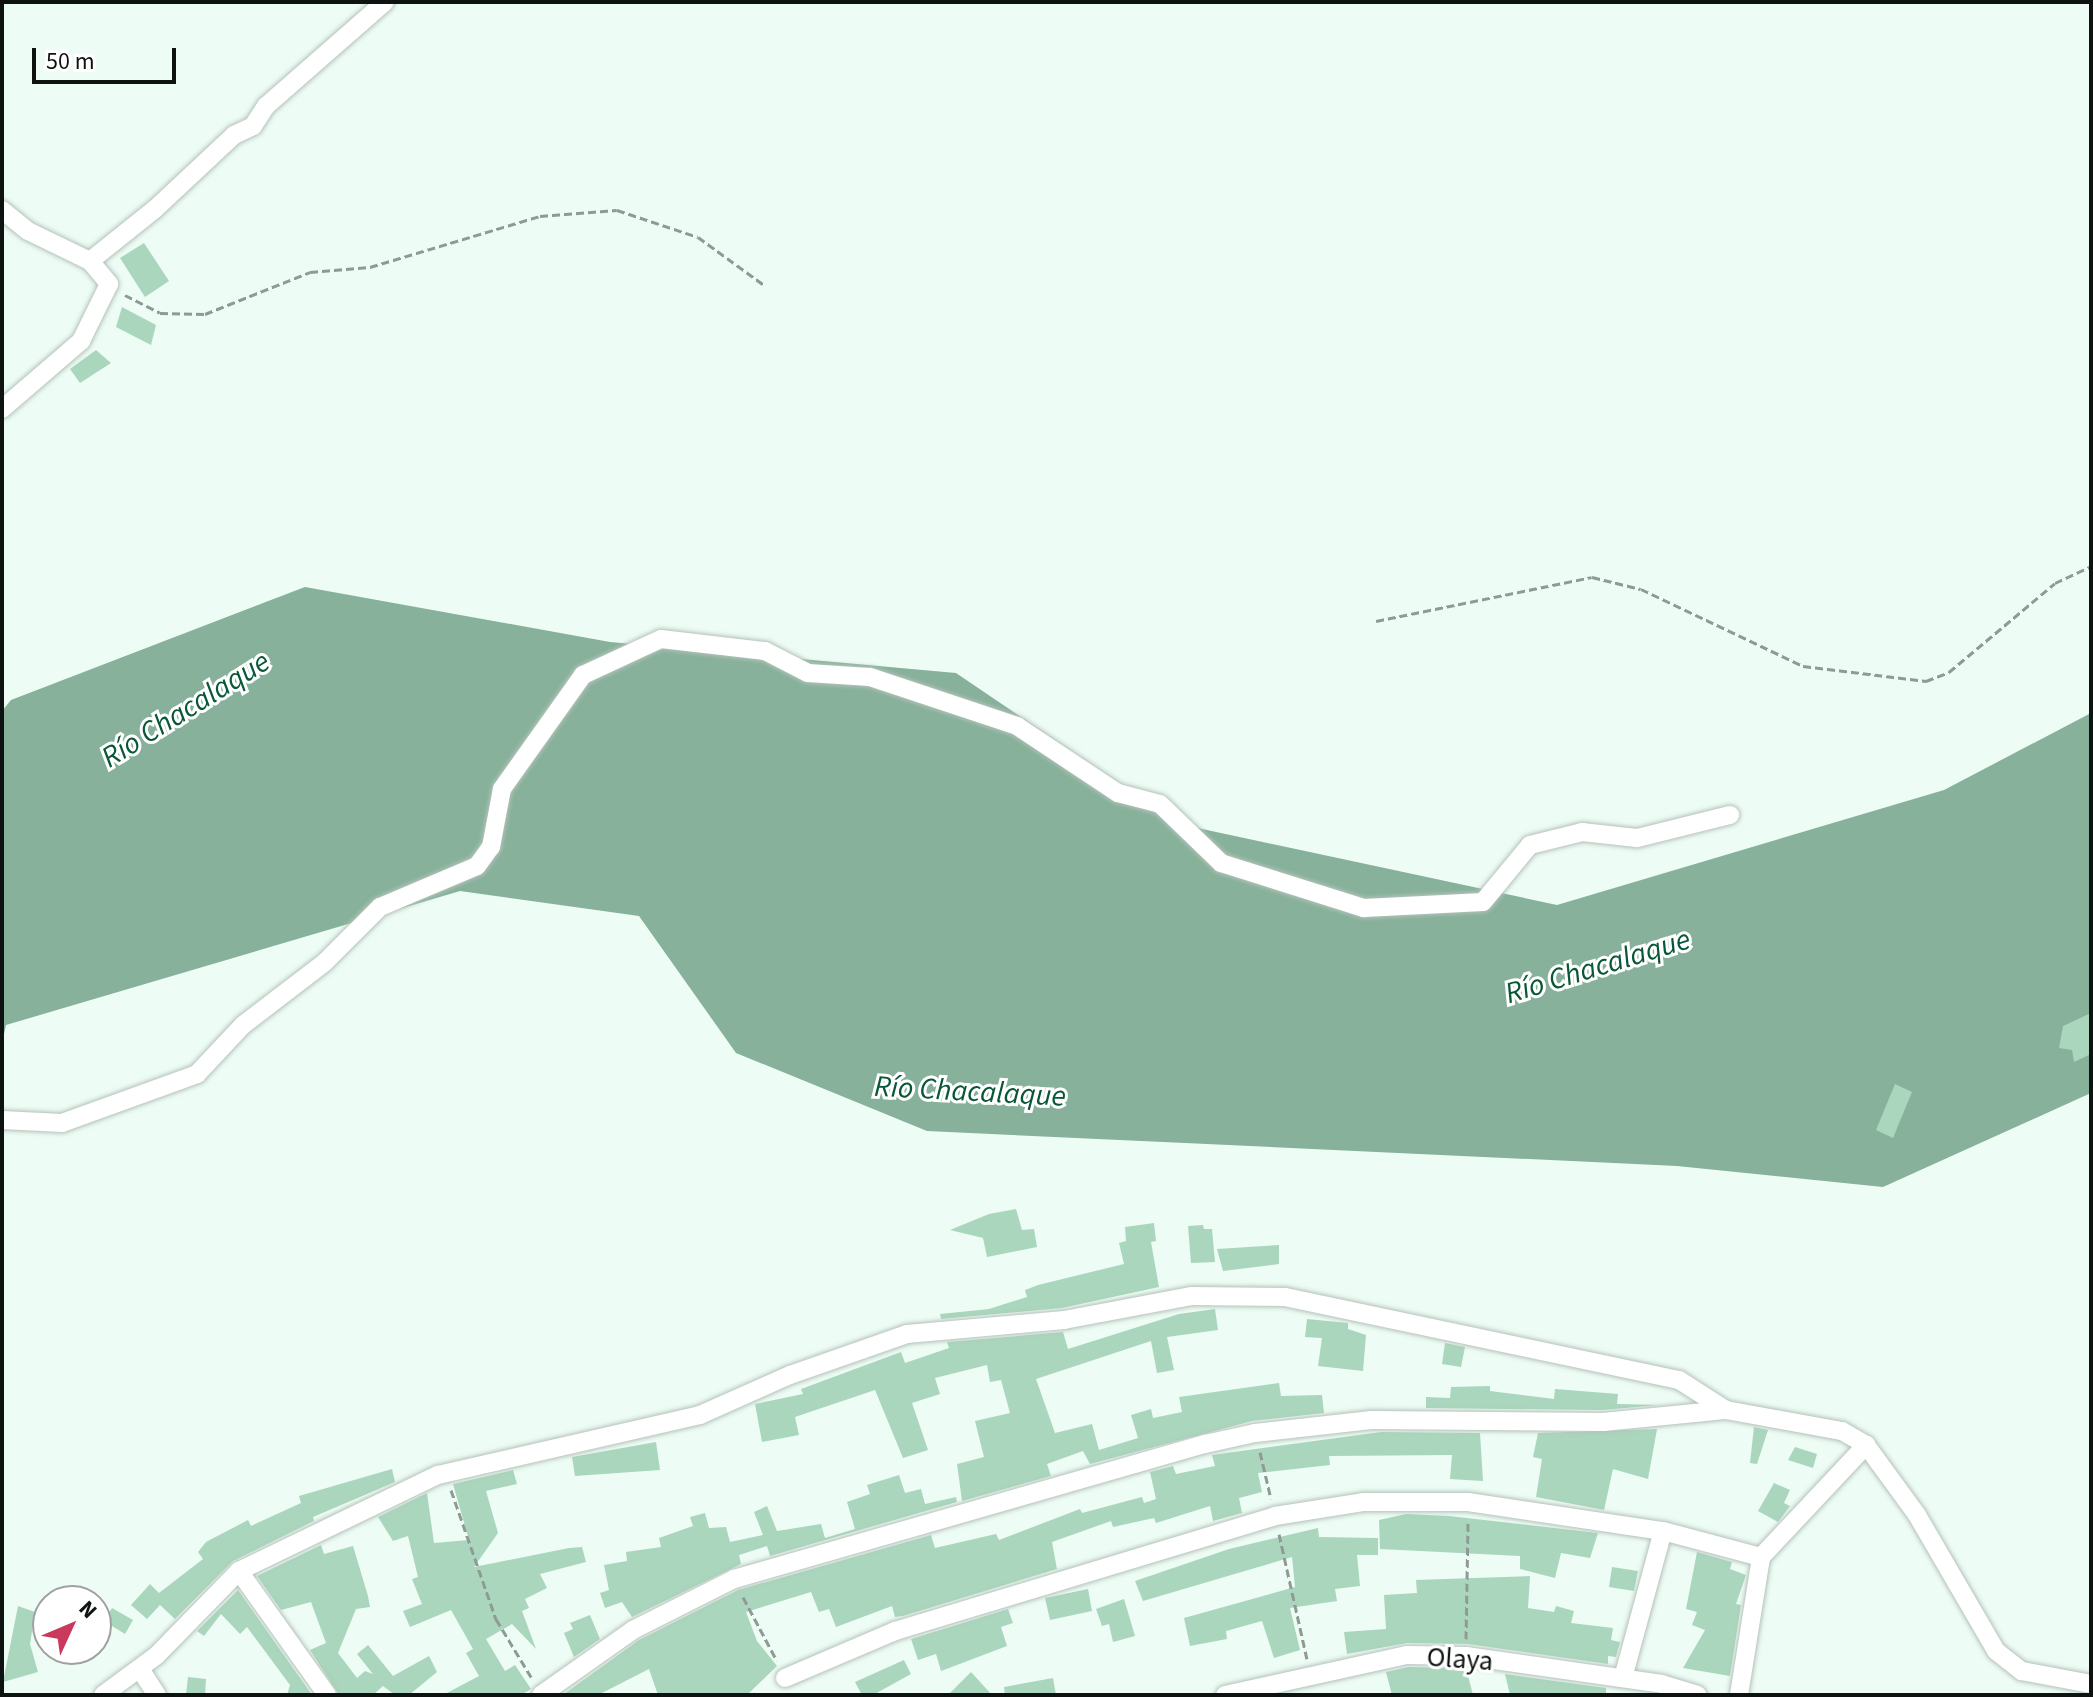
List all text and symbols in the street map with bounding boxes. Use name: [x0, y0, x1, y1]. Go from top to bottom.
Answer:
scale bar: [36, 32, 180, 82]
text: 50 m: [46, 44, 95, 79]
water label: Río Chacalaque: [95, 644, 277, 776]
water label: Río Chacalaque: [1501, 922, 1695, 1012]
water label: Río Chacalaque: [873, 1069, 1067, 1115]
north arrow: [32, 1585, 112, 1665]
text: N: [71, 1593, 104, 1626]
street label: Olaya: [1426, 1640, 1494, 1678]

